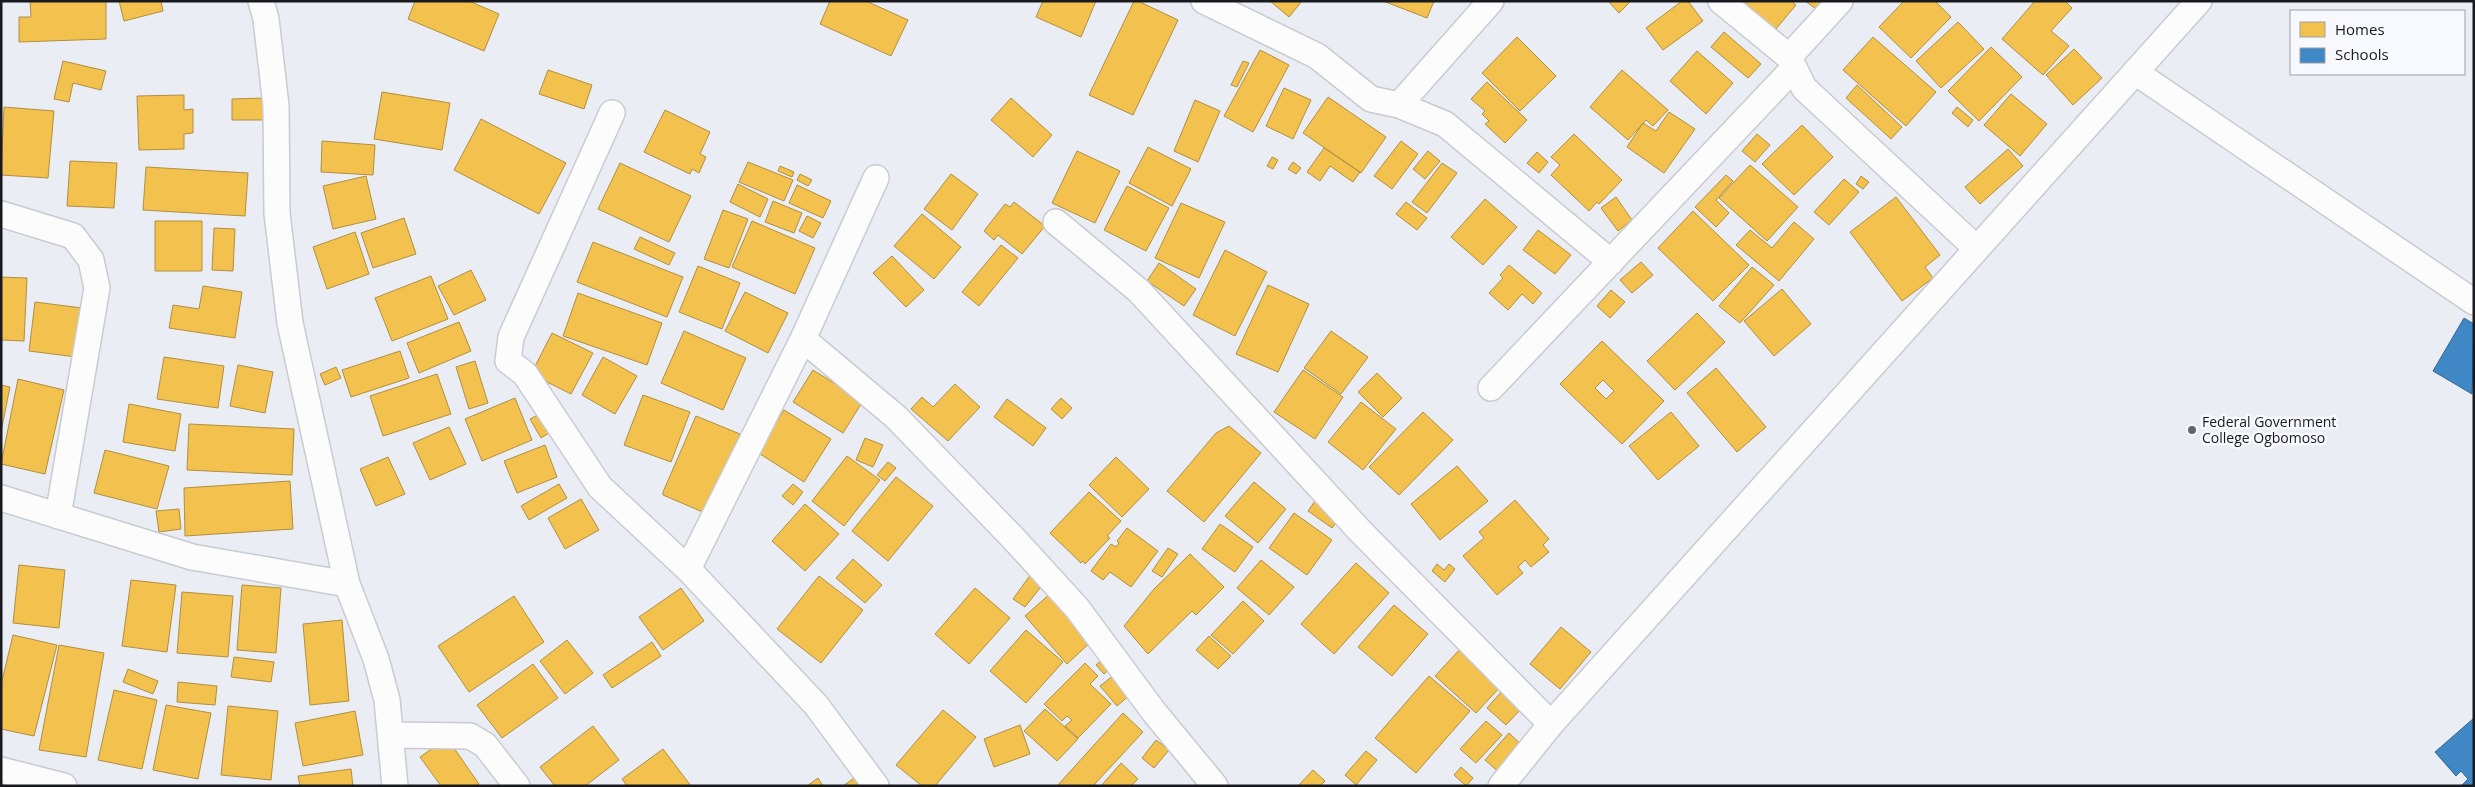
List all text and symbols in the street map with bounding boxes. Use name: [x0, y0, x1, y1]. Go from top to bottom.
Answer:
legend: [2290, 10, 2465, 75]
text: Homes: [2335, 19, 2385, 39]
text: Schools: [2335, 44, 2389, 64]
place label: Federal Government College Ogbomoso: [2202, 412, 2336, 447]
marker: Federal Government College Ogbomoso: [2186, 424, 2198, 436]

